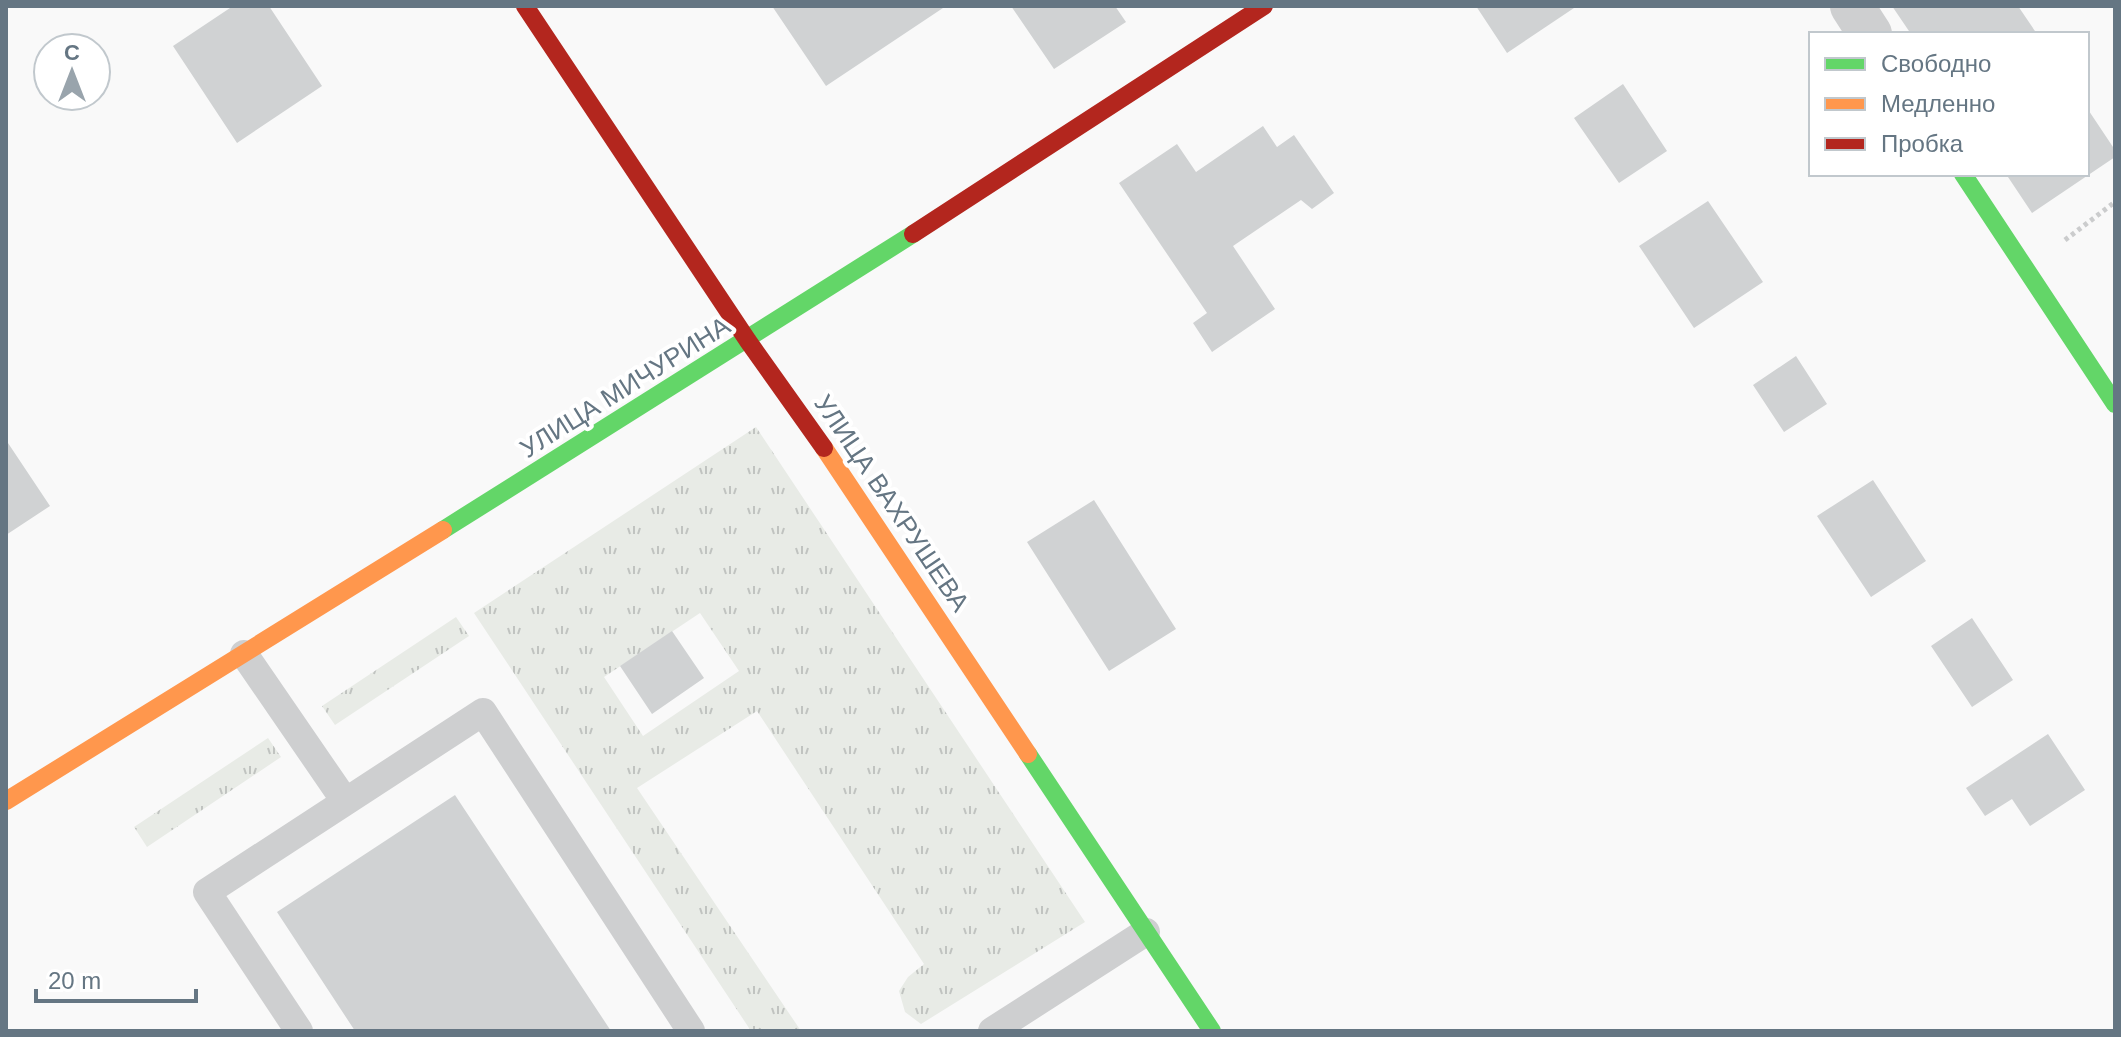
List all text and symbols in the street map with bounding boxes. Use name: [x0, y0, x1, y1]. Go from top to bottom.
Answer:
north arrow: [32, 32, 112, 112]
legend: [1809, 32, 2089, 176]
text: С: [64, 40, 80, 65]
text: Свободно: [1881, 50, 1991, 77]
text: Медленно: [1881, 90, 1995, 117]
text: Пробка: [1881, 130, 1964, 157]
street label: УЛИЦА МИЧУРИНА: [515, 310, 736, 464]
street label: УЛИЦА ВАХРУШЕВА: [808, 389, 976, 617]
scale bar: [36, 953, 196, 1003]
text: 20 m: [48, 967, 101, 994]

